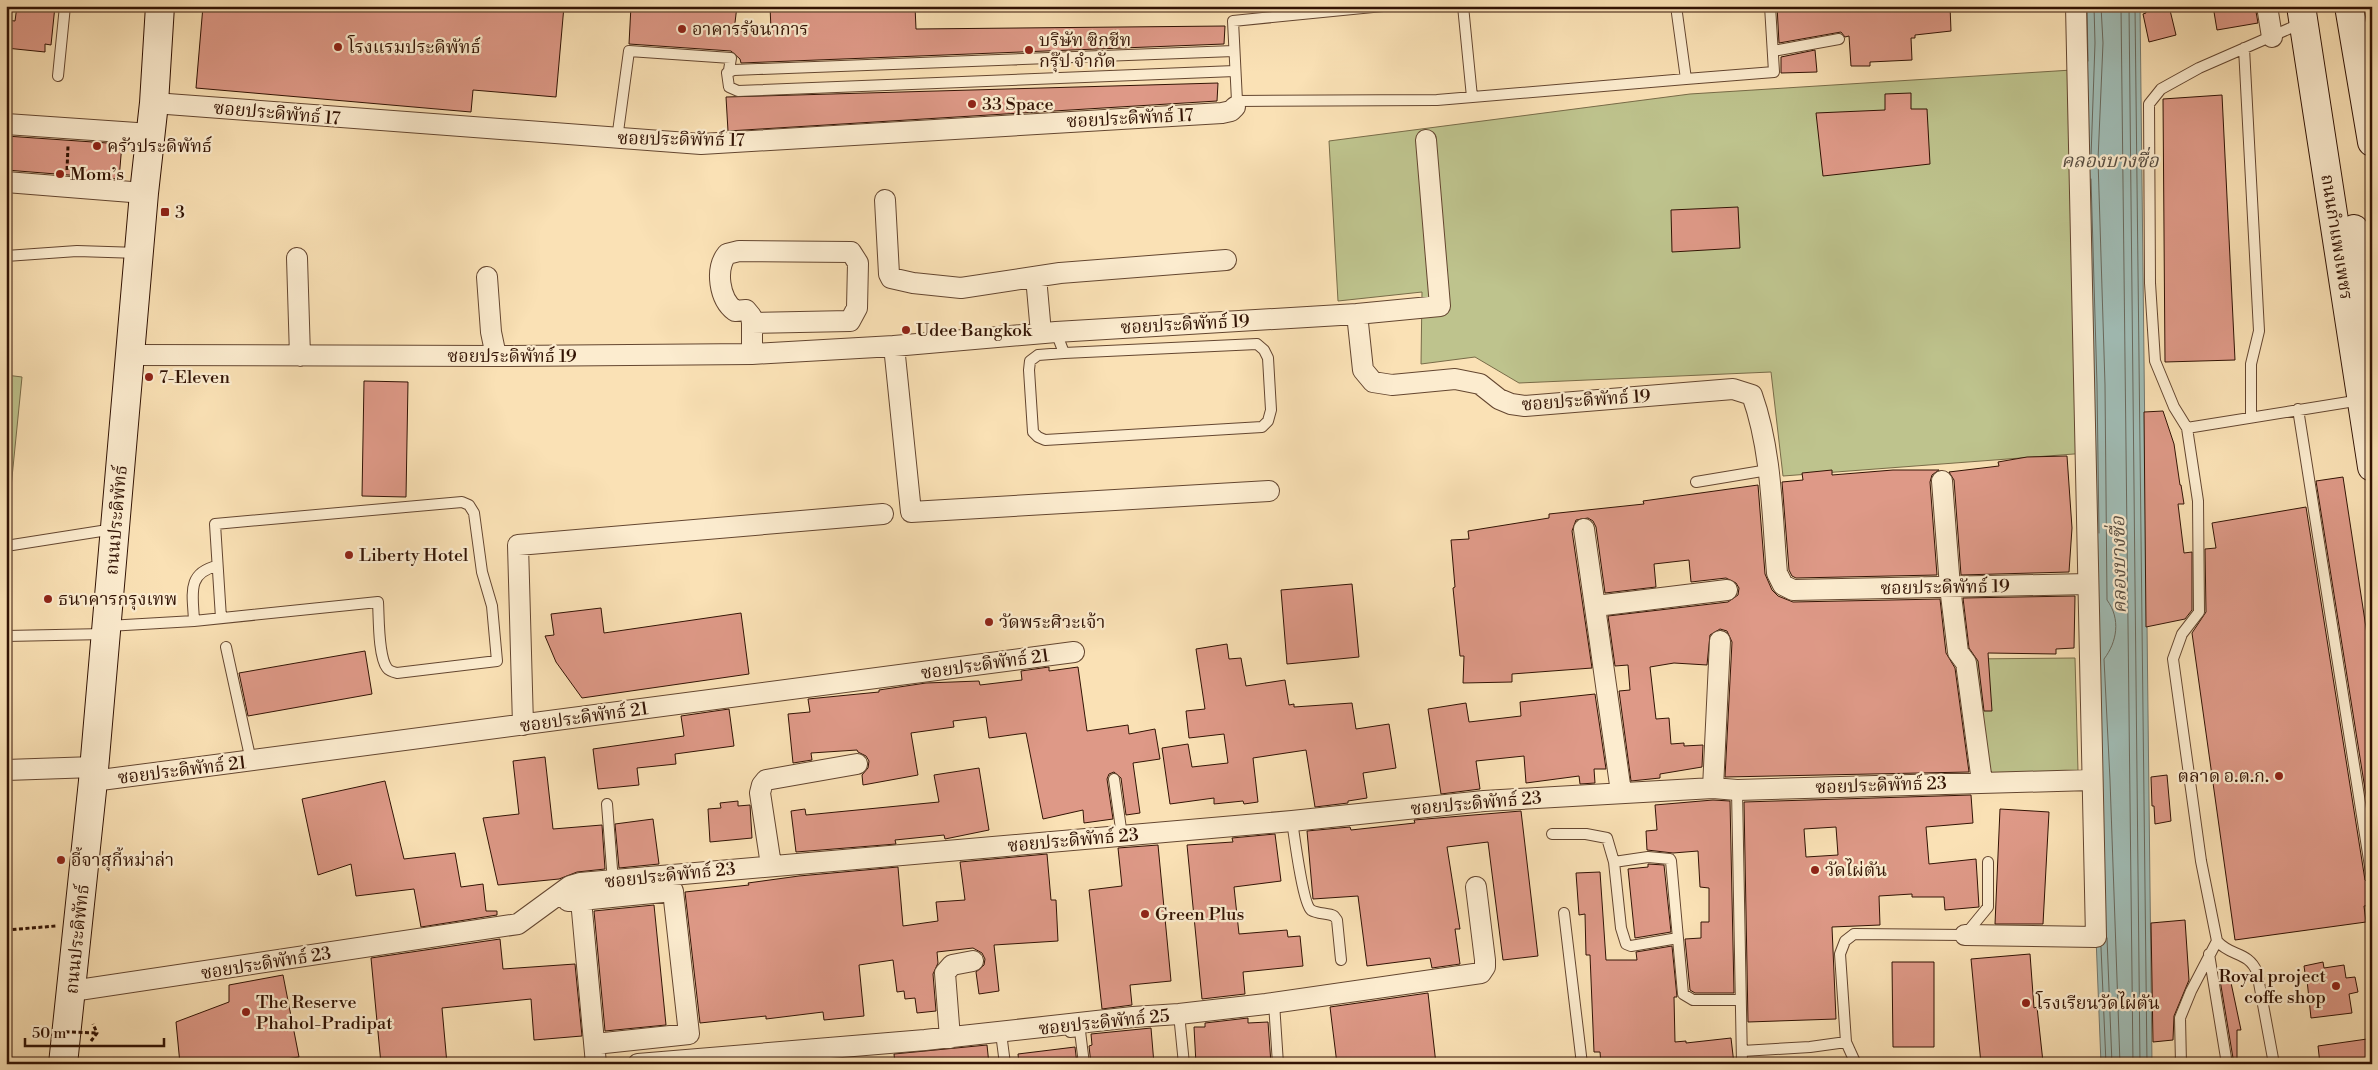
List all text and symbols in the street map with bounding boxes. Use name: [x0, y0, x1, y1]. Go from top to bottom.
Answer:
place label: อาคารรัจนาการ: [692, 18, 809, 41]
marker: อาคารรัจนาการ: [676, 23, 688, 35]
place label: บริษัท ซิกชีท กรุ๊ป จำกัด: [1039, 29, 1131, 73]
place label: โรงแรมประดิพัทธ์: [347, 34, 481, 59]
marker: โรงแรมประดิพัทธ์: [332, 41, 344, 53]
marker: บริษัท ซิกชีท กรุ๊ป จำกัด: [1023, 44, 1035, 56]
place label: 33 Space: [982, 93, 1054, 116]
street label: ซอยประดิพัทธ์ 17: [213, 96, 341, 131]
marker: 33 Space: [966, 98, 978, 110]
street label: ซอยประดิพัทธ์ 17: [1066, 104, 1194, 133]
street label: ซอยประดิพัทธ์ 17: [617, 127, 745, 152]
place label: ครัวประดิพัทธ์: [107, 135, 213, 158]
marker: ครัวประดิพัทธ์: [91, 140, 103, 152]
water label: คลองบางซื่อ: [2061, 146, 2160, 173]
place label: Mom’s: [70, 163, 124, 186]
marker: Mom’s: [54, 168, 66, 180]
street label: ถนนกำแพงเพชร: [2315, 173, 2358, 302]
place label: 3: [175, 201, 185, 224]
marker: 3: [159, 206, 171, 218]
street label: ซอยประดิพัทธ์ 19: [1120, 310, 1250, 339]
place label: Udee Bangkok: [916, 319, 1033, 342]
marker: Udee Bangkok: [900, 324, 912, 336]
street label: ซอยประดิพัทธ์ 19: [447, 345, 577, 368]
place label: 7-Eleven: [159, 366, 230, 389]
marker: 7-Eleven: [143, 371, 155, 383]
street label: ซอยประดิพัทธ์ 19: [1521, 385, 1651, 416]
street label: ถนนประดิพัทธ์: [100, 464, 133, 576]
water label: คลองบางซื่อ: [2103, 515, 2132, 614]
place label: Liberty Hotel: [359, 544, 469, 567]
marker: Liberty Hotel: [343, 549, 355, 561]
street label: ซอยประดิพัทธ์ 19: [1880, 575, 2010, 600]
place label: ธนาคารกรุงเทพ: [58, 588, 177, 611]
marker: ธนาคารกรุงเทพ: [42, 593, 54, 605]
place label: วัดพระศิวะเจ้า: [999, 611, 1105, 634]
marker: วัดพระศิวะเจ้า: [983, 616, 995, 628]
street label: ซอยประดิพัทธ์ 21: [919, 644, 1051, 685]
street label: ซอยประดิพัทธ์ 21: [518, 697, 650, 738]
street label: ซอยประดิพัทธ์ 21: [116, 751, 248, 790]
place label: ตลาด อ.ต.ก.: [2177, 765, 2269, 788]
marker: ตลาด อ.ต.ก.: [2273, 770, 2285, 782]
street label: ซอยประดิพัทธ์ 23: [1815, 772, 1947, 799]
street label: ซอยประดิพัทธ์ 23: [1410, 786, 1543, 821]
street label: ซอยประดิพัทธ์ 23: [1007, 823, 1140, 858]
place label: อี้จาสุกี้หม่าล่า: [71, 846, 174, 872]
marker: อี้จาสุกี้หม่าล่า: [55, 854, 67, 866]
street label: ซอยประดิพัทธ์ 23: [603, 857, 737, 894]
place label: วัดไผ่ตัน: [1825, 858, 1887, 882]
marker: วัดไผ่ตัน: [1809, 864, 1821, 876]
street label: ถนนประดิพัทธ์: [60, 883, 95, 995]
place label: Green Plus: [1155, 903, 1244, 926]
marker: Green Plus: [1139, 908, 1151, 920]
street label: ซอยประดิพัทธ์ 23: [199, 942, 333, 985]
place label: Royal project coffe shop: [2219, 965, 2327, 1009]
marker: Royal project coffe shop: [2330, 980, 2342, 992]
place label: โรงเรียนวัดไผ่ตัน: [2035, 990, 2160, 1015]
place label: The Reserve Phahol-Pradipat: [256, 991, 393, 1035]
marker: โรงเรียนวัดไผ่ตัน: [2020, 997, 2032, 1009]
street label: ซอยประดิพัทธ์ 25: [1037, 1004, 1171, 1041]
marker: The Reserve Phahol-Pradipat: [240, 1006, 252, 1018]
scale bar: [25, 1015, 164, 1047]
text: 50 m: [32, 1024, 66, 1043]

